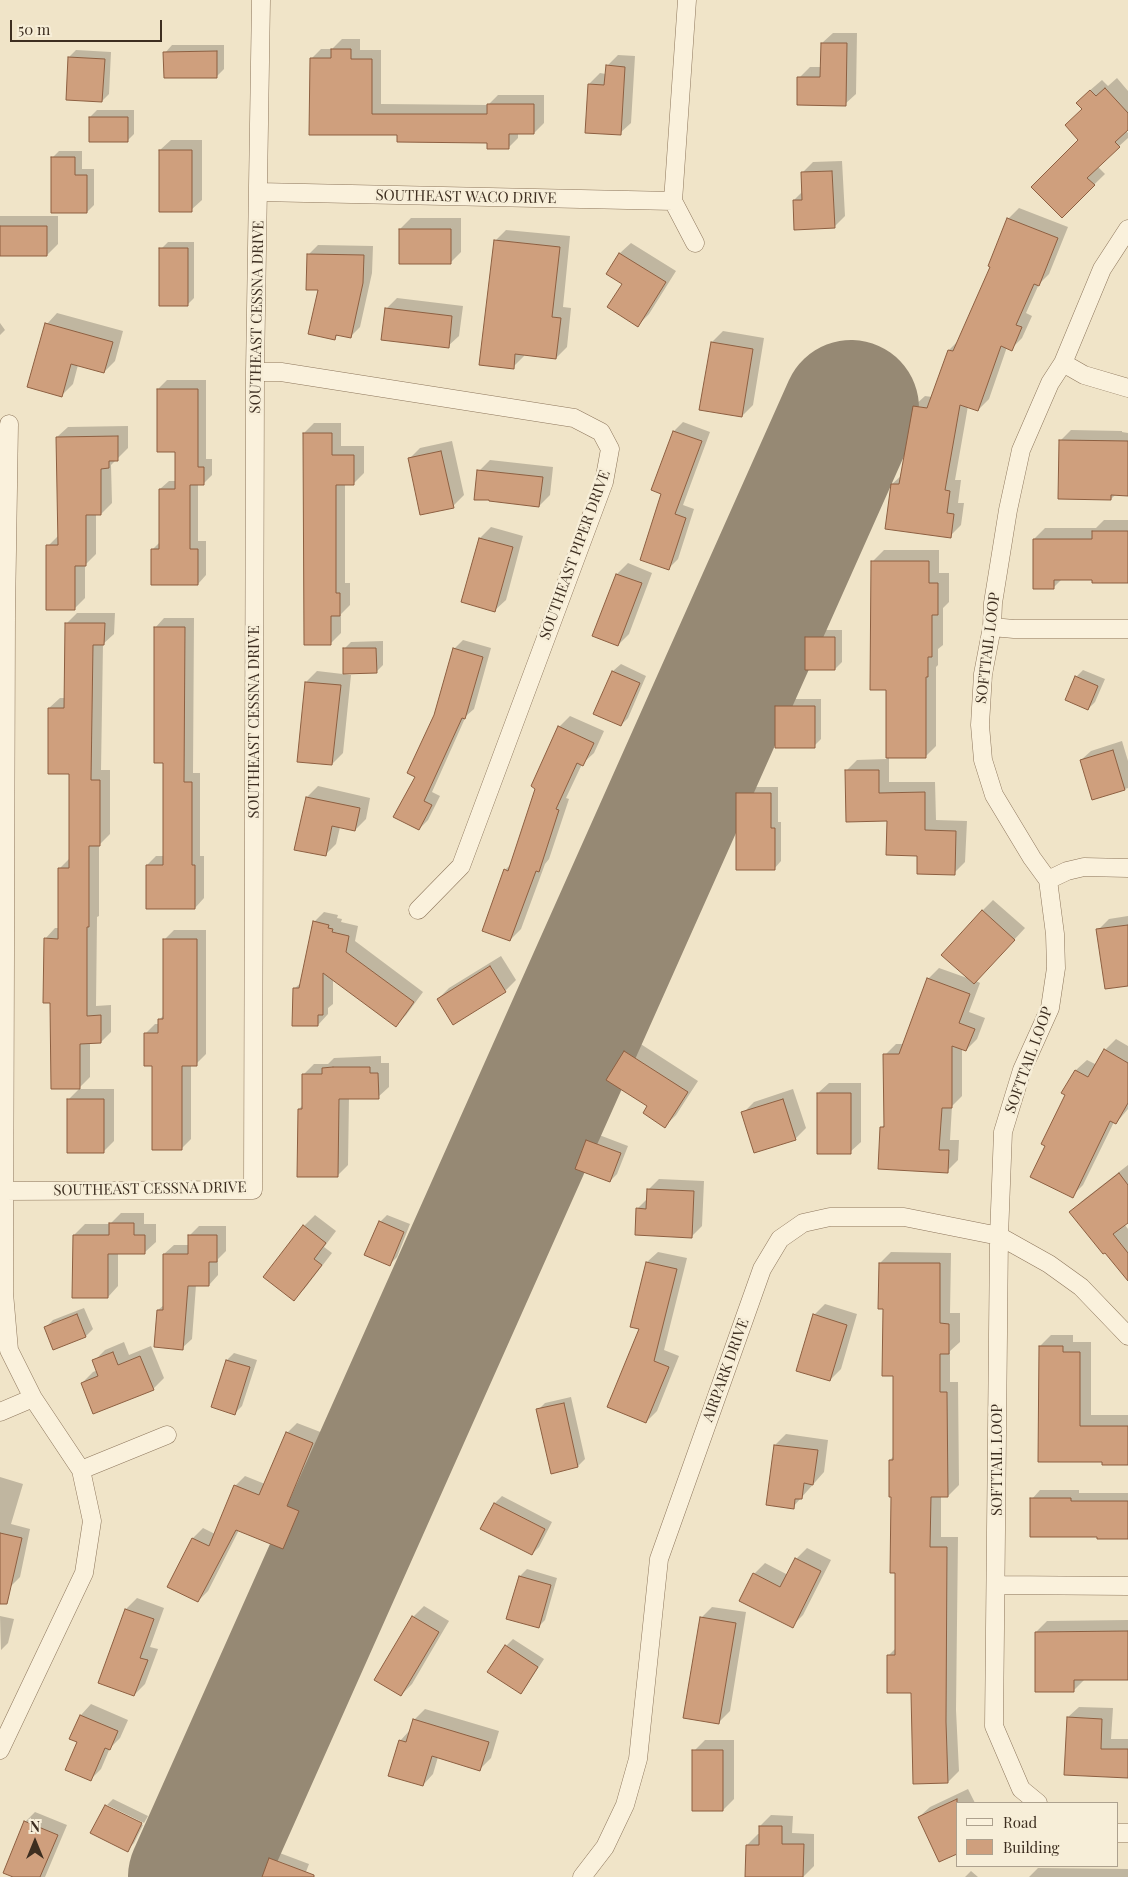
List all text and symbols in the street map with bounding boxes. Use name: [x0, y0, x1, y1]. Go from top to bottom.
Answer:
scale bar: [12, 10, 165, 42]
text: 50 m: [18, 19, 50, 39]
street label: SOUTHEAST WACO DRIVE: [375, 186, 557, 208]
street label: SOUTHEAST CESSNA DRIVE: [246, 220, 268, 414]
street label: SOUTHEAST PIPER DRIVE: [536, 468, 614, 642]
street label: SOFTTAIL LOOP: [972, 591, 1004, 705]
street label: SOUTHEAST CESSNA DRIVE: [245, 625, 263, 819]
street label: SOFTTAIL LOOP: [1001, 1004, 1057, 1116]
street label: SOUTHEAST CESSNA DRIVE: [53, 1178, 247, 1200]
street label: AIRPARK DRIVE: [699, 1316, 753, 1424]
street label: SOFTTAIL LOOP: [988, 1404, 1006, 1516]
legend: [956, 1802, 1118, 1867]
text: Road: [1003, 1812, 1037, 1832]
north arrow: [10, 1817, 60, 1867]
text: N: [30, 1817, 40, 1836]
text: Building: [1003, 1837, 1059, 1857]

